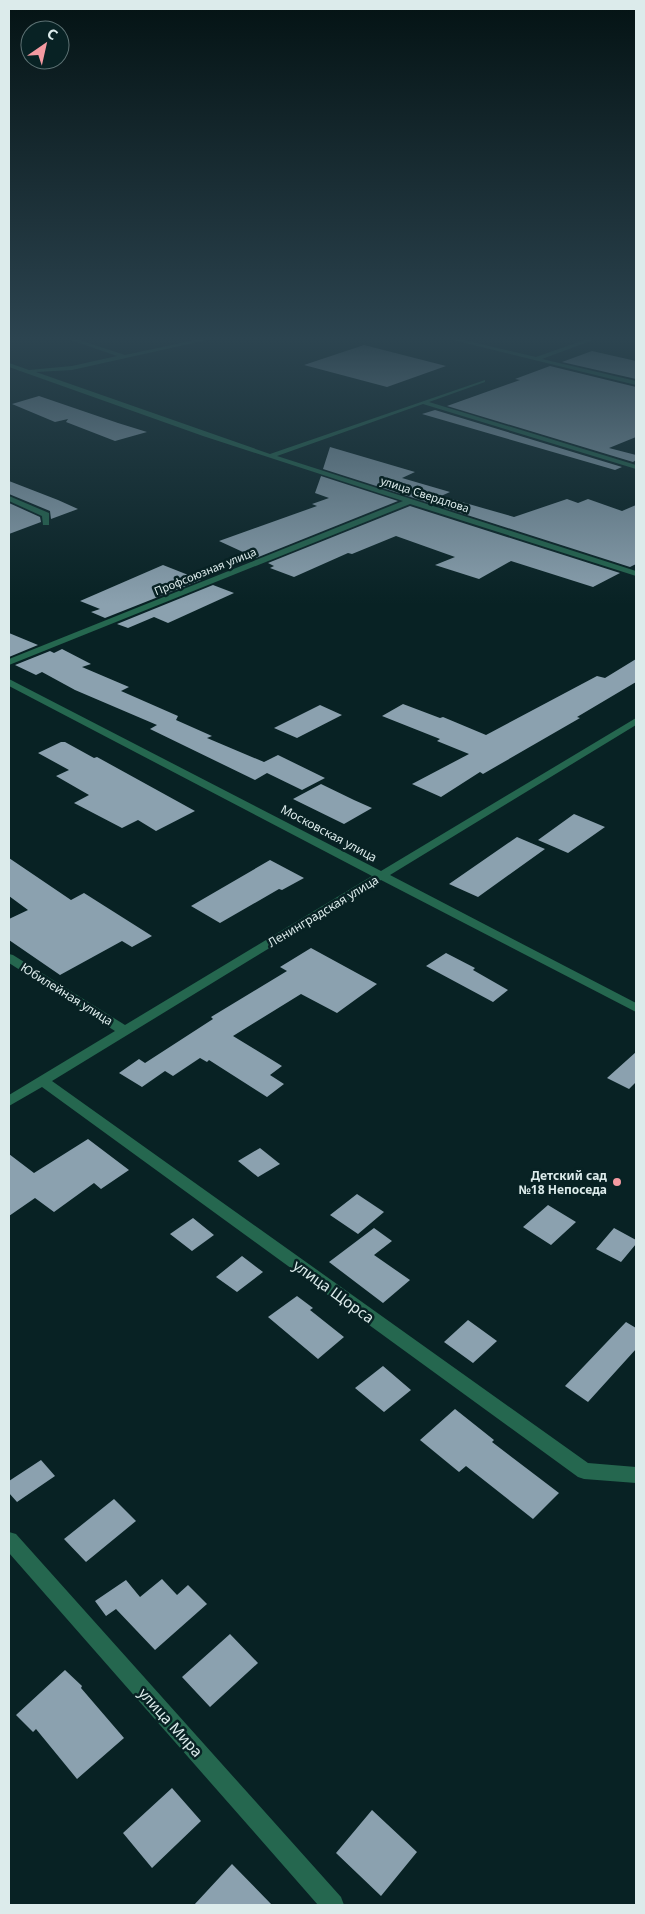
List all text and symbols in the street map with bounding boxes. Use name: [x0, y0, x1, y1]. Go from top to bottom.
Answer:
north arrow: [20, 20, 70, 70]
text: С: [43, 23, 62, 44]
street label: улица Свердлова: [379, 473, 471, 515]
street label: Профсоюзная улица: [152, 544, 258, 598]
street label: Московская улица: [278, 800, 380, 866]
street label: Ленинградская улица: [264, 871, 382, 951]
street label: Юбилейная улица: [18, 959, 116, 1029]
place label: Детский сад №18 Непоседа: [518, 1167, 607, 1198]
marker: Детский сад №18 Непоседа: [611, 1176, 623, 1188]
street label: улица Щорса: [289, 1255, 379, 1327]
street label: улица Мира: [135, 1683, 207, 1761]

